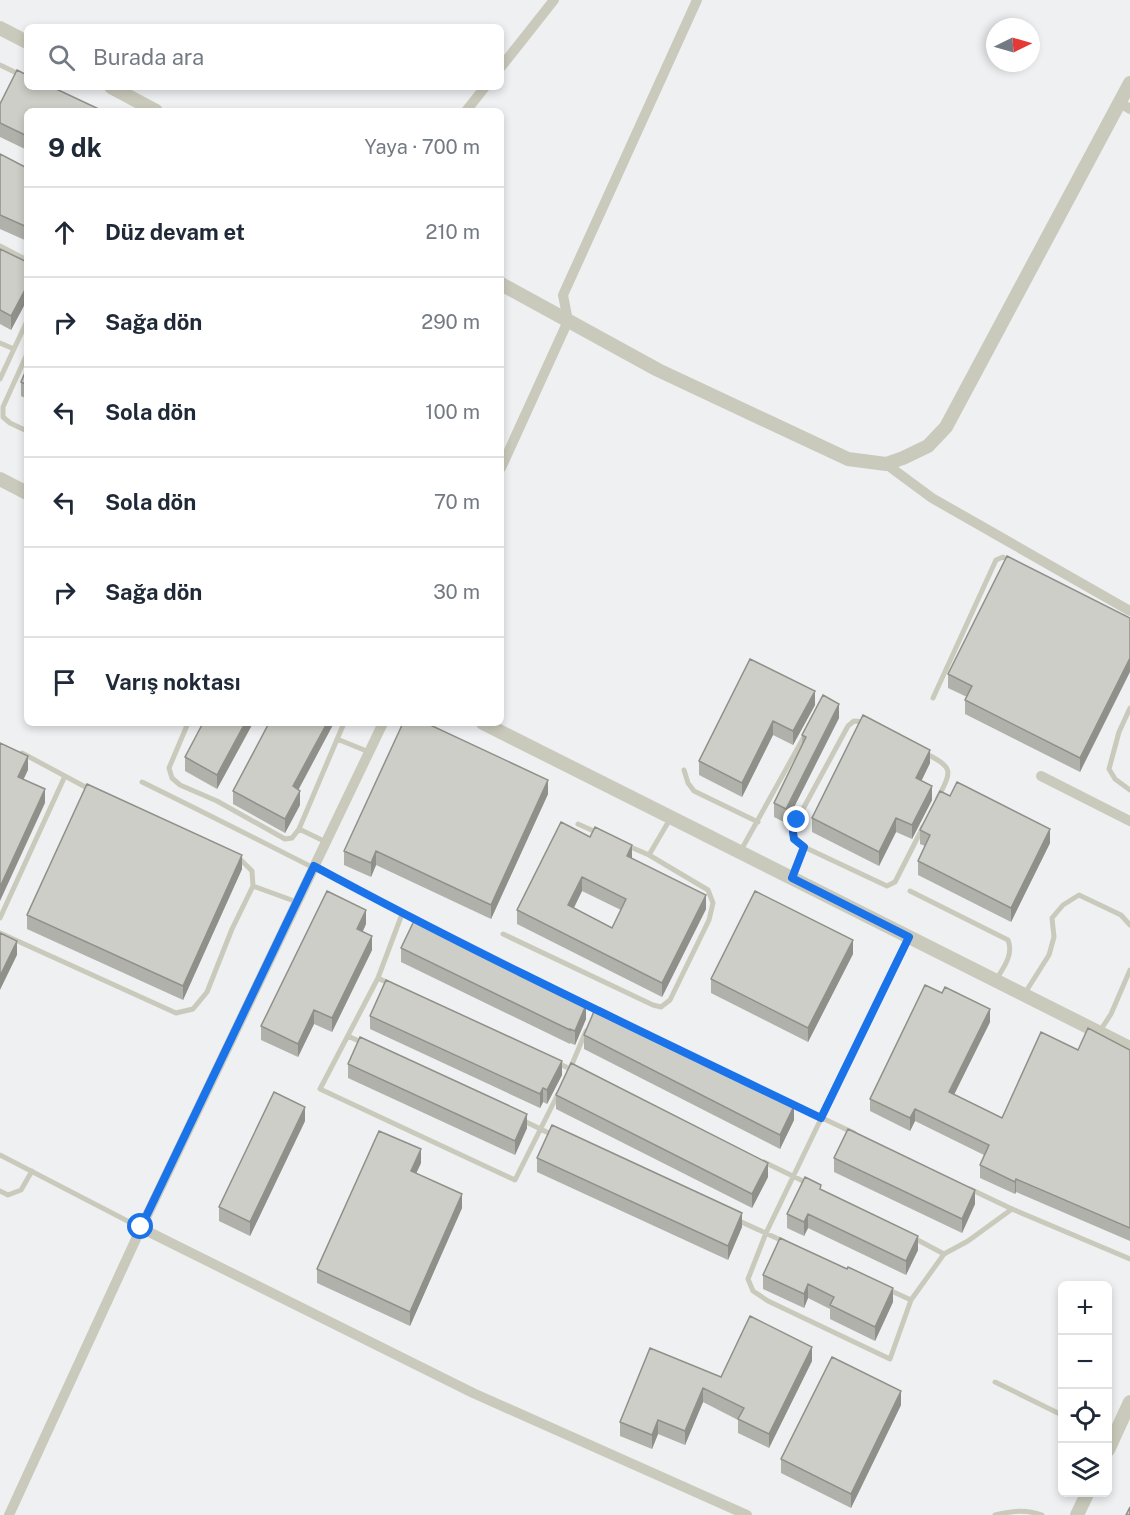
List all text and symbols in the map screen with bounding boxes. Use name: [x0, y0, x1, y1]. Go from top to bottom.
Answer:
north arrow: [986, 18, 1040, 72]
search box: [24, 24, 504, 90]
icon: search: [45, 41, 78, 74]
text: Burada ara: [93, 44, 204, 70]
text: 9 dk: [48, 132, 102, 163]
text: Yaya · 700 m: [365, 135, 480, 159]
icon: ahead: [48, 216, 81, 249]
text: Düz devam et: [105, 219, 245, 245]
text: 210 m: [426, 220, 480, 244]
icon: right: [48, 306, 81, 339]
text: Sağa dön: [105, 309, 202, 335]
text: 290 m: [421, 310, 480, 334]
icon: left: [48, 396, 81, 429]
text: Sola dön: [105, 399, 196, 425]
text: 100 m: [425, 400, 480, 424]
icon: left: [48, 486, 81, 519]
text: Sola dön: [105, 489, 196, 515]
text: 70 m: [434, 490, 480, 514]
icon: right: [48, 576, 81, 609]
text: Sağa dön: [105, 579, 202, 605]
text: 30 m: [433, 580, 480, 604]
icon: arrive: [48, 666, 81, 699]
text: Varış noktası: [105, 669, 240, 695]
route end: [783, 806, 809, 832]
route start: [127, 1213, 153, 1239]
map controls: [1058, 1281, 1112, 1497]
button: +: [1058, 1281, 1112, 1335]
button: −: [1058, 1335, 1112, 1389]
button: locate: [1058, 1389, 1112, 1443]
button: layers: [1058, 1443, 1112, 1497]

